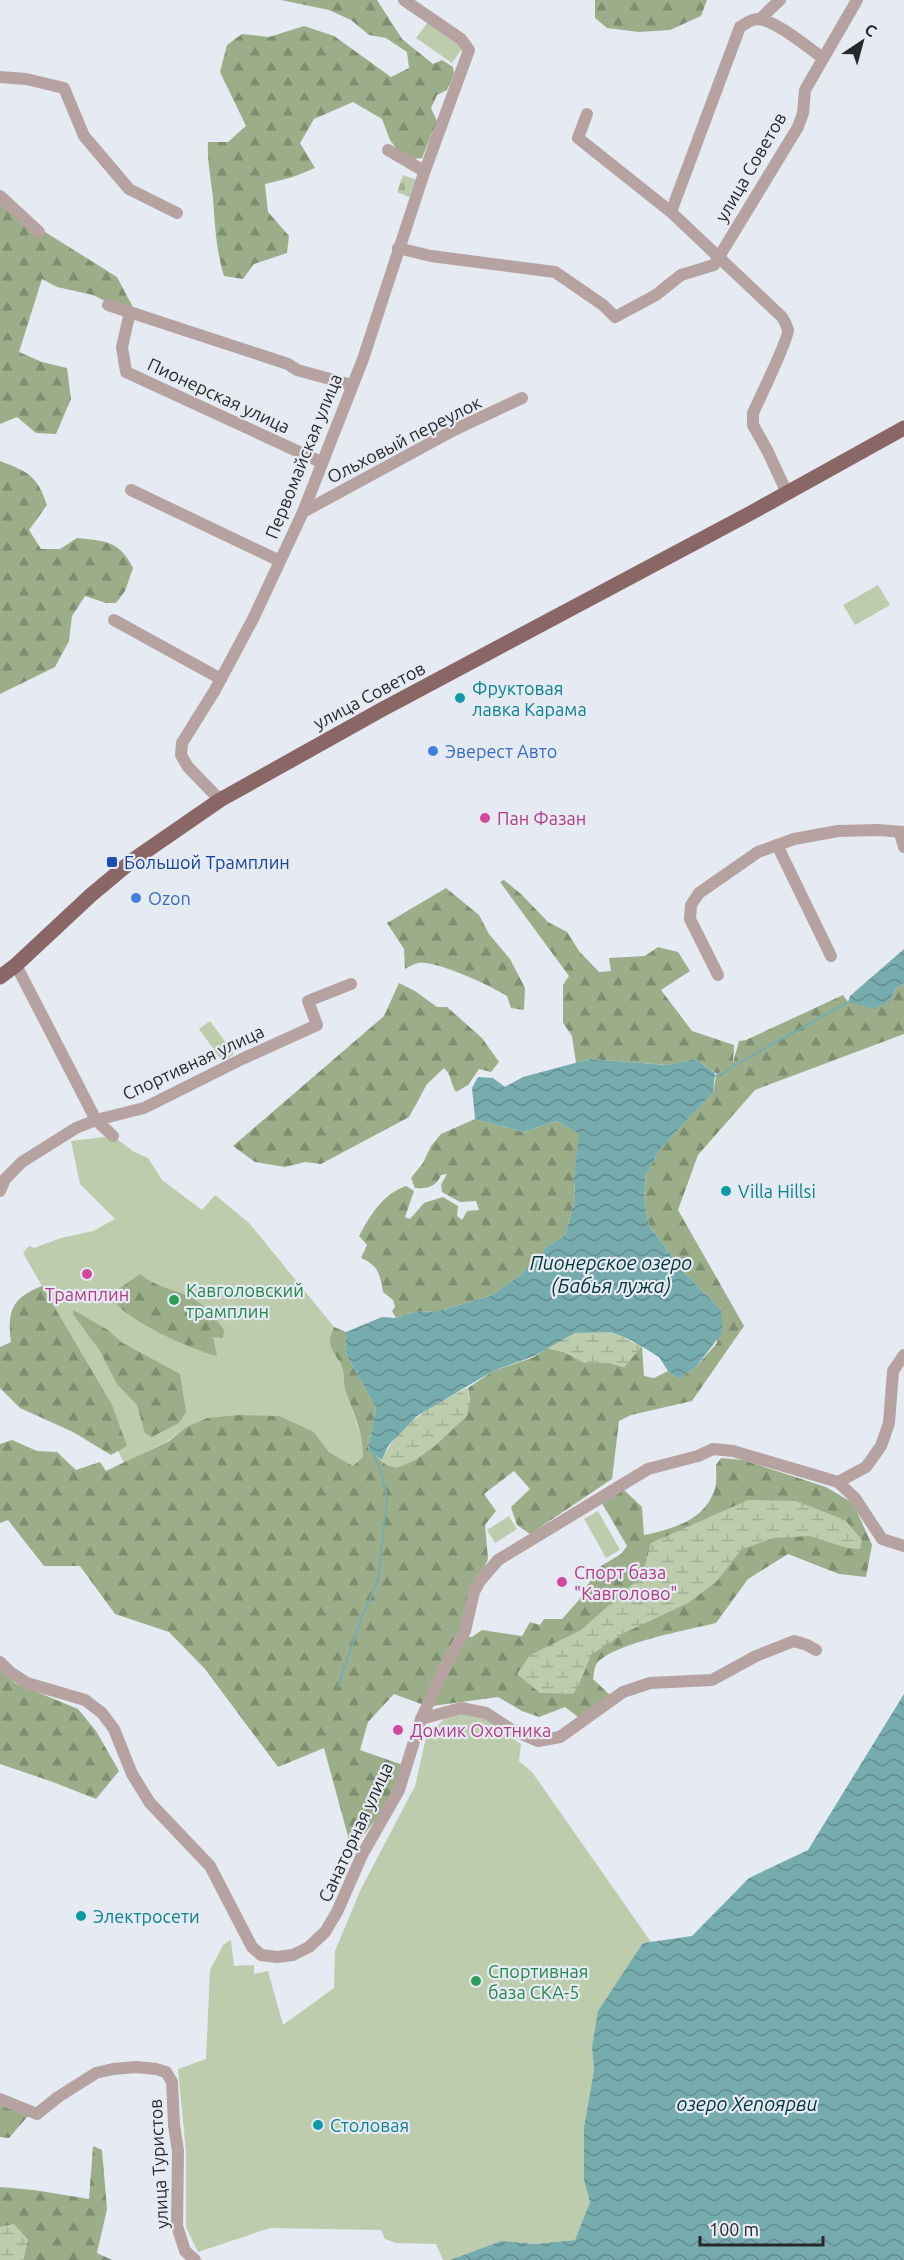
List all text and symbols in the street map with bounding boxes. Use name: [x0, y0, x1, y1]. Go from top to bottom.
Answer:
north arrow: [832, 12, 892, 72]
text: С: [861, 20, 880, 40]
street label: улица Советов: [711, 109, 789, 225]
street label: Пионерская улица: [145, 353, 293, 437]
street label: Первомайская улица: [261, 371, 345, 541]
street label: Ольховый переулок: [324, 391, 484, 487]
street label: улица Советов: [310, 657, 428, 733]
place label: Фруктовая лавка Карама: [472, 678, 587, 719]
marker: Фруктовая лавка Карама: [453, 691, 467, 705]
place label: Эверест Авто: [445, 741, 557, 761]
marker: Эверест Авто: [426, 744, 440, 758]
place label: Пан Фазан: [497, 808, 586, 828]
marker: Пан Фазан: [478, 811, 492, 825]
place label: Большой Трамплин: [124, 852, 290, 872]
marker: Большой Трамплин: [105, 855, 119, 869]
place label: Ozon: [148, 888, 191, 908]
marker: Ozon: [129, 891, 143, 905]
street label: Спортивная улица: [119, 1020, 267, 1104]
place label: Villa Hillsi: [738, 1181, 816, 1201]
marker: Villa Hillsi: [719, 1184, 733, 1198]
water label: Пионерское озеро (Бабья лужа): [530, 1251, 692, 1297]
marker: Трамплин: [80, 1267, 94, 1281]
place label: Кавголовский трамплин: [186, 1280, 304, 1321]
place label: Трамплин: [45, 1284, 129, 1304]
marker: Кавголовский трамплин: [167, 1293, 181, 1307]
place label: Спорт база "Кавголово": [574, 1562, 677, 1603]
marker: Спорт база "Кавголово": [555, 1575, 569, 1589]
place label: Домик Охотника: [410, 1720, 551, 1740]
marker: Домик Охотника: [391, 1723, 405, 1737]
street label: Санаторная улица: [314, 1759, 396, 1905]
place label: Электросети: [93, 1906, 200, 1926]
marker: Электросети: [74, 1909, 88, 1923]
place label: Спортивная база СКА-5: [488, 1961, 588, 2002]
marker: Спортивная база СКА-5: [469, 1974, 483, 1988]
water label: озеро Хепоярви: [677, 2092, 818, 2115]
street label: улица Туристов: [145, 2098, 171, 2230]
place label: Столовая: [330, 2115, 409, 2135]
marker: Столовая: [311, 2118, 325, 2132]
scale bar: [700, 2209, 823, 2247]
text: 100 m: [709, 2219, 759, 2239]

